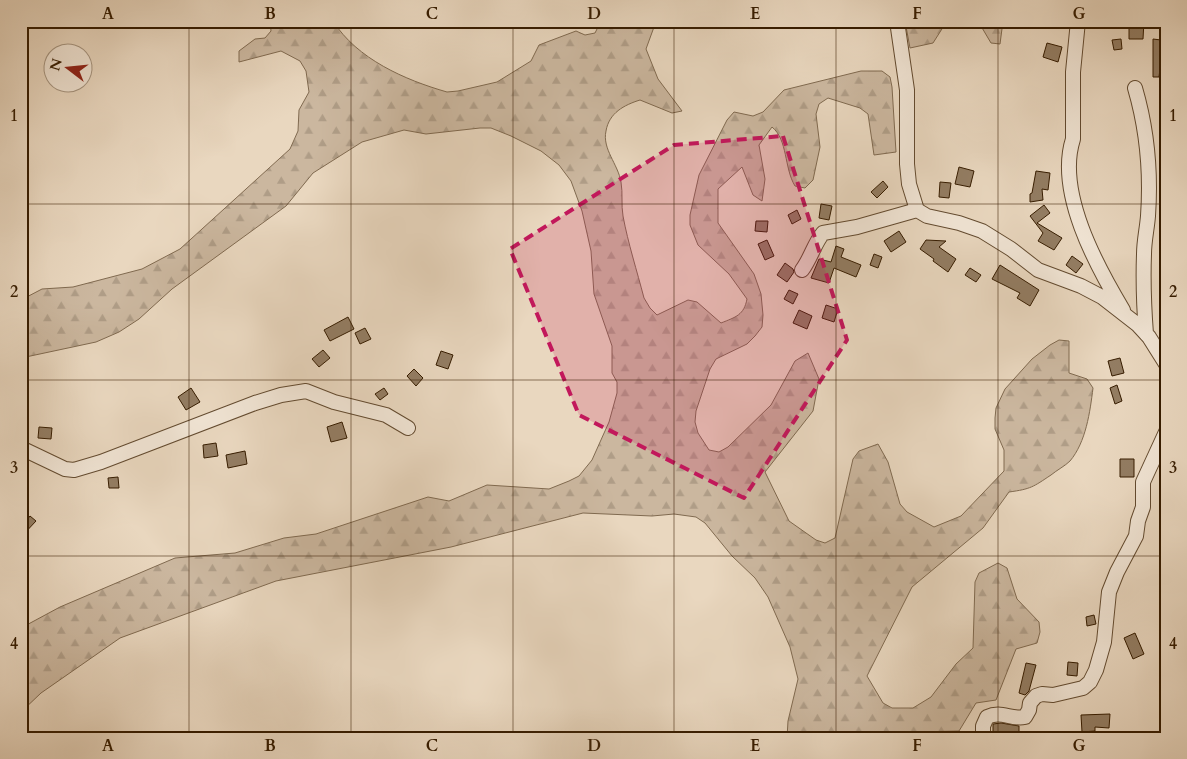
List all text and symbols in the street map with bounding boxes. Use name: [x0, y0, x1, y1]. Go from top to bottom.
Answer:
text: A: [102, 3, 114, 25]
text: B: [264, 3, 276, 25]
text: C: [426, 3, 438, 25]
text: D: [587, 3, 601, 25]
text: E: [750, 3, 760, 25]
text: F: [912, 3, 922, 25]
text: G: [1072, 3, 1086, 25]
north arrow: [42, 42, 92, 92]
text: N: [45, 56, 67, 73]
text: 1: [10, 105, 18, 127]
text: 1: [1169, 105, 1177, 127]
text: 2: [10, 281, 18, 303]
text: 2: [1169, 281, 1177, 303]
text: 3: [10, 457, 18, 479]
text: 3: [1169, 457, 1177, 479]
text: 4: [10, 633, 18, 655]
text: 4: [1169, 633, 1177, 655]
text: A: [102, 735, 114, 757]
text: B: [264, 735, 276, 757]
text: C: [426, 735, 438, 757]
text: D: [587, 735, 601, 757]
text: E: [750, 735, 760, 757]
text: F: [912, 735, 922, 757]
text: G: [1072, 735, 1086, 757]

